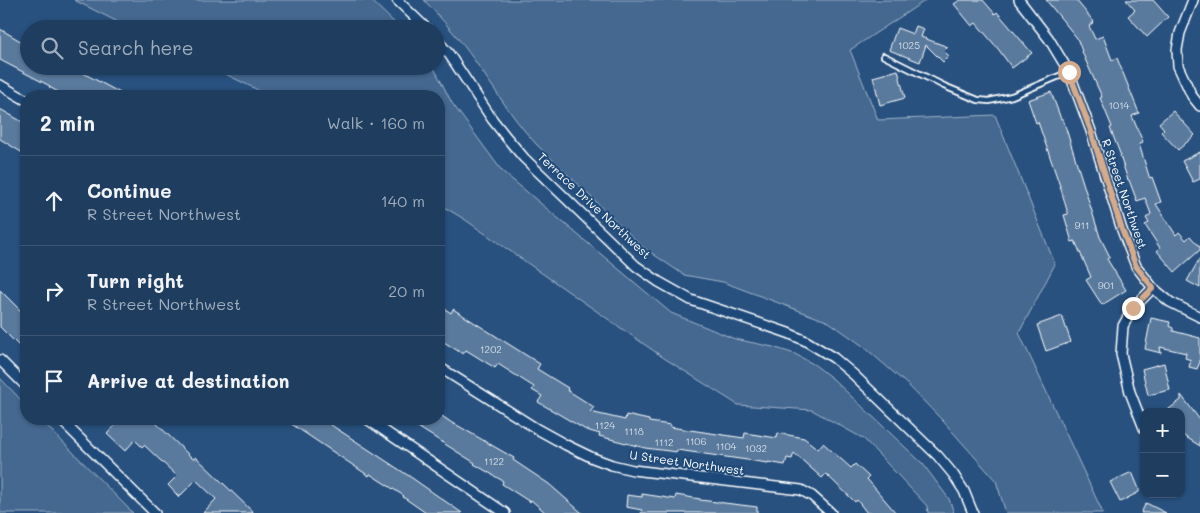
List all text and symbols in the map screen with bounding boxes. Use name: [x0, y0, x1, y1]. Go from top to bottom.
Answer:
search box: [20, 20, 445, 75]
icon: search: [38, 34, 66, 62]
text: Search here: [78, 35, 194, 60]
house number: 1025: [898, 38, 920, 52]
route start: [1058, 61, 1081, 84]
house number: 1014: [1109, 98, 1130, 112]
text: 2 min: [40, 109, 95, 136]
text: Walk · 160 m: [327, 112, 425, 133]
street label: R Street Northwest: [1099, 136, 1151, 251]
street label: Terrace Drive Northwest: [535, 148, 655, 262]
text: Continue: [87, 178, 172, 203]
icon: ahead: [40, 187, 68, 215]
text: 140 m: [381, 190, 425, 211]
text: R Street Northwest: [87, 203, 241, 224]
house number: 911: [1075, 218, 1089, 232]
text: Turn right: [87, 268, 184, 293]
icon: right: [40, 277, 68, 305]
house number: 901: [1098, 278, 1114, 292]
text: 20 m: [388, 280, 425, 301]
text: R Street Northwest: [87, 293, 241, 314]
route end: [1122, 297, 1145, 320]
house number: 1202: [480, 342, 502, 356]
icon: arrive: [40, 367, 68, 395]
text: Arrive at destination: [87, 368, 290, 393]
map controls: [1140, 408, 1185, 498]
button: +: [1140, 408, 1185, 453]
house number: 1124: [595, 418, 615, 432]
house number: 1118: [624, 424, 644, 438]
house number: 1106: [685, 434, 707, 448]
house number: 1112: [655, 435, 673, 449]
house number: 1104: [716, 439, 737, 453]
house number: 1032: [745, 441, 767, 455]
street label: U Street Northwest: [629, 446, 746, 478]
button: −: [1140, 453, 1185, 498]
house number: 1122: [484, 454, 504, 468]

